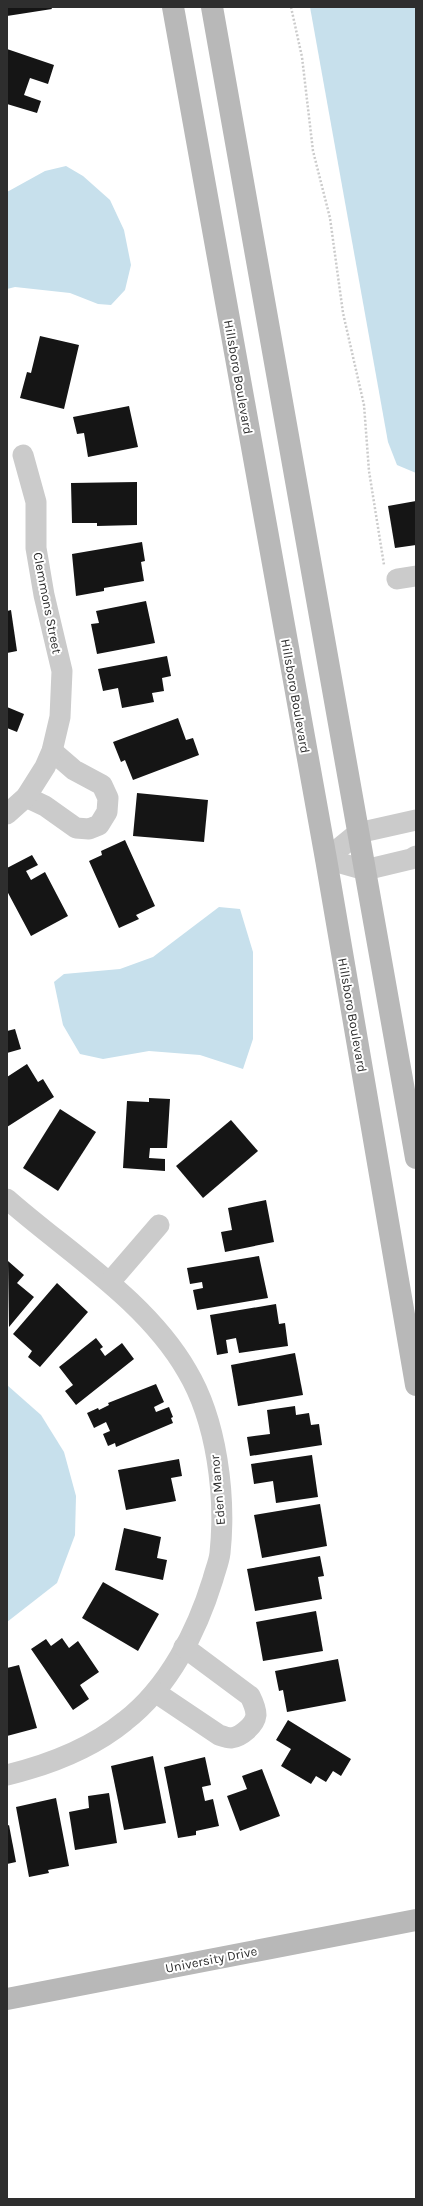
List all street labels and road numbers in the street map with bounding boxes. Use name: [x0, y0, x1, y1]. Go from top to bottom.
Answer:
street label: Hillsboro Boulevard: [221, 319, 256, 435]
street label: Clemmons Street: [30, 551, 65, 655]
street label: Hillsboro Boulevard: [278, 638, 313, 754]
street label: Hillsboro Boulevard: [335, 957, 370, 1073]
street label: Eden Manor: [207, 1454, 228, 1526]
street label: University Drive: [164, 1943, 259, 1976]

